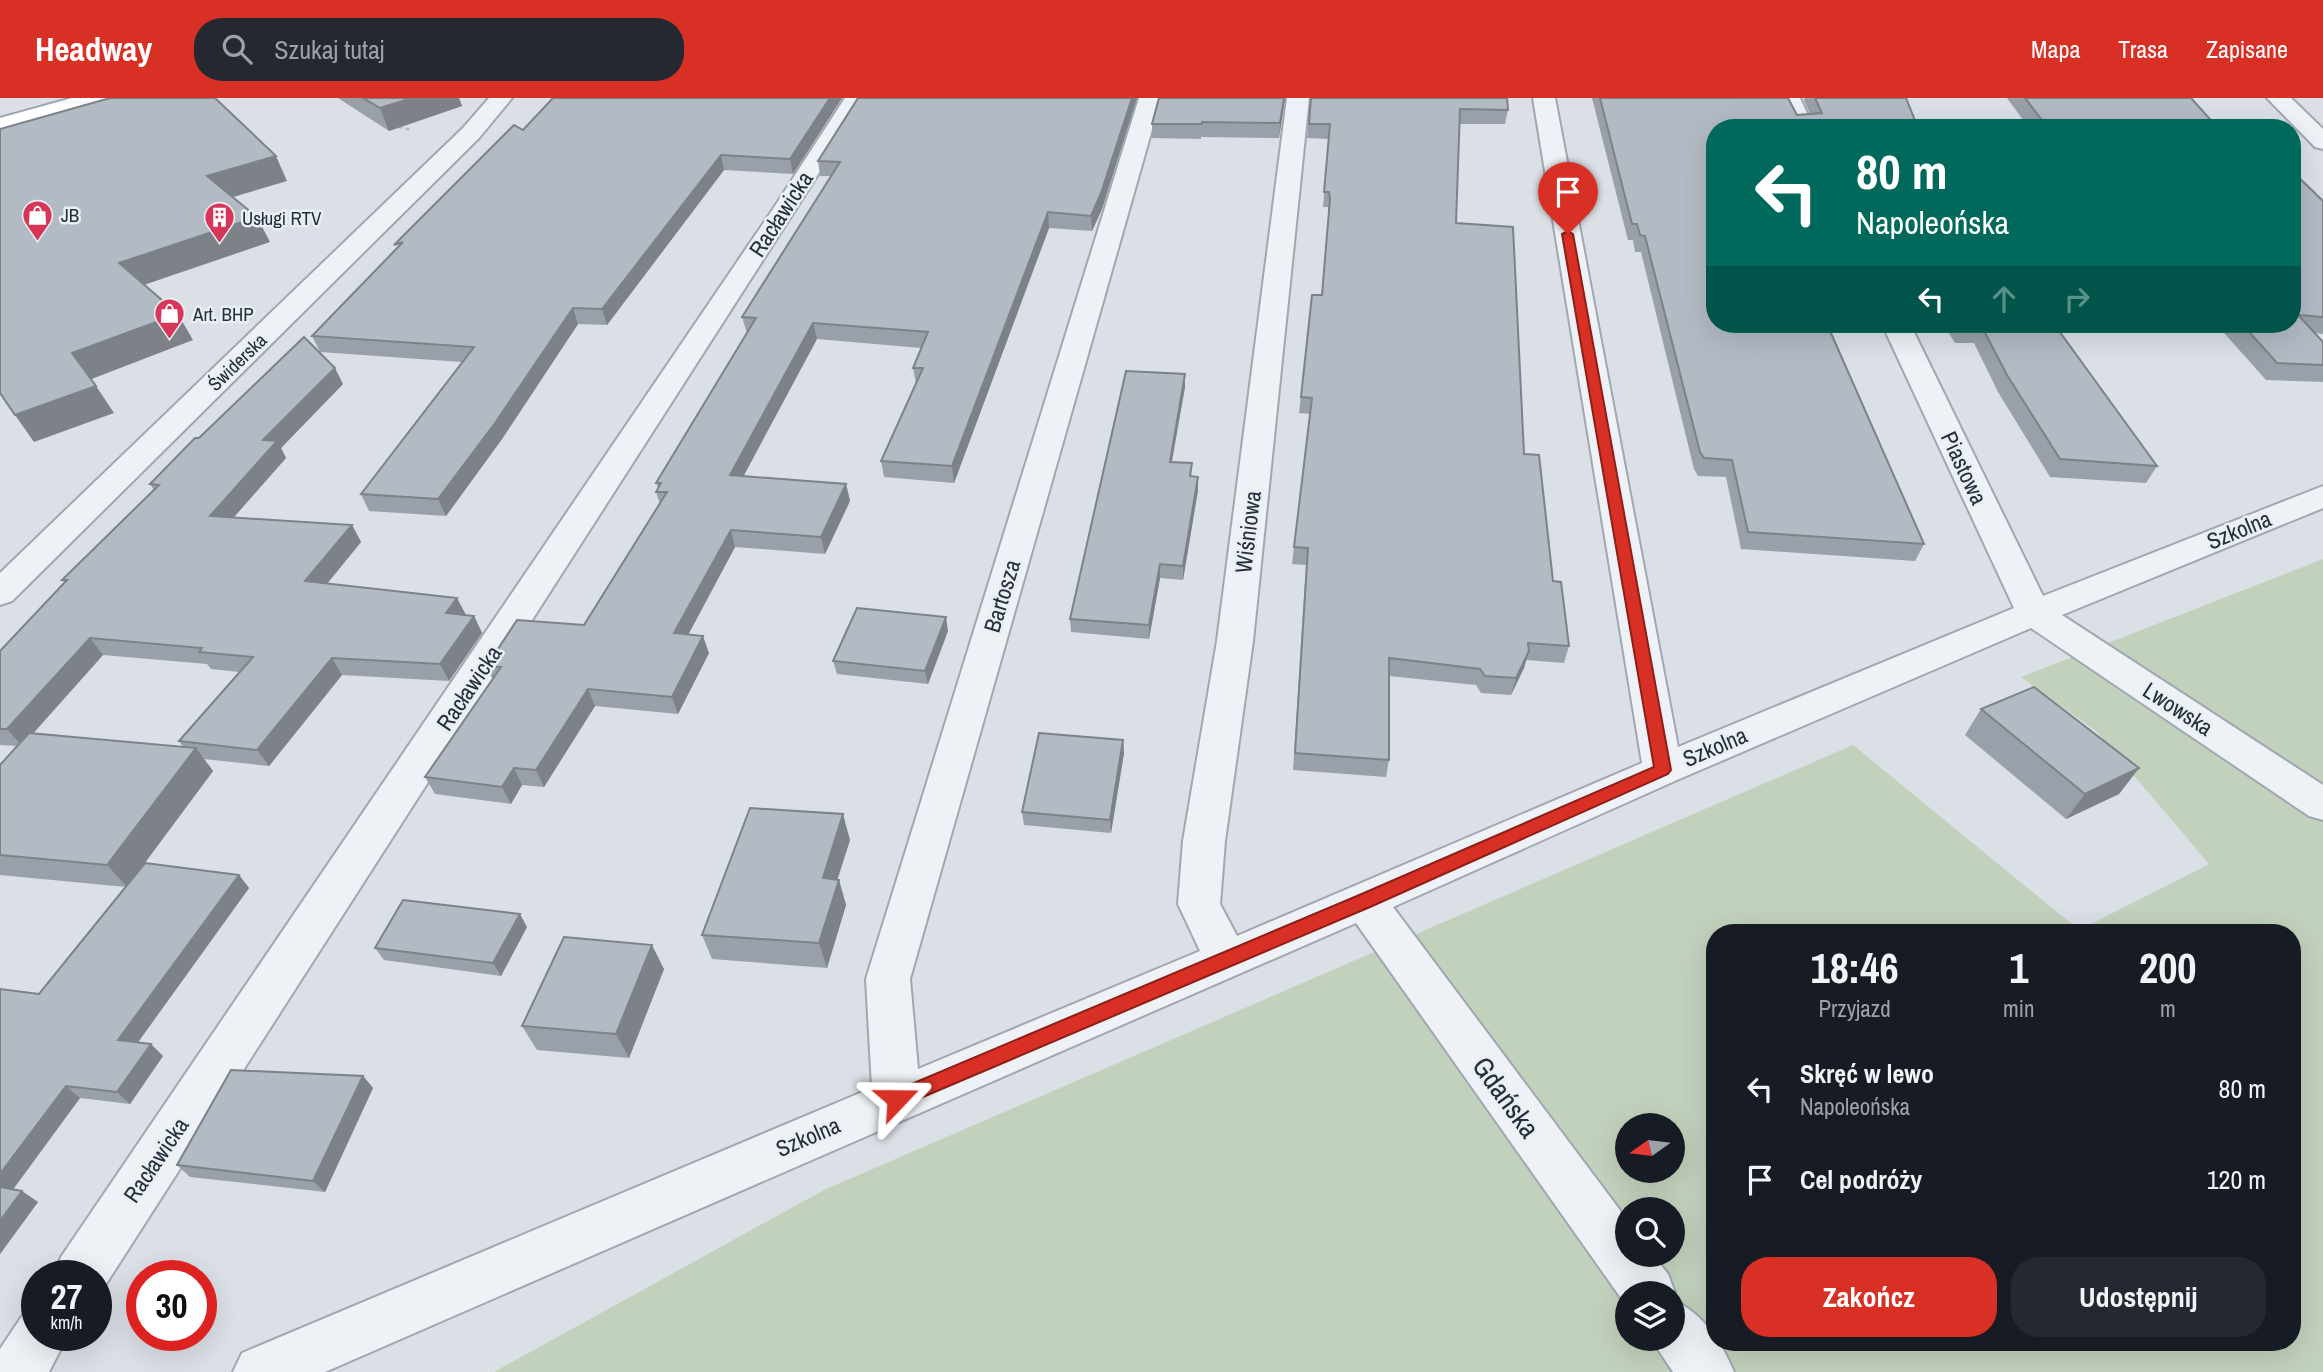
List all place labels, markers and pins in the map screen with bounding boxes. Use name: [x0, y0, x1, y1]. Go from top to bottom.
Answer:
pin: [1538, 162, 1598, 234]
shop icon: JB: [21, 198, 55, 242]
building icon: Usługi RTV: [202, 201, 236, 245]
place label: JB: [61, 202, 79, 228]
place label: Usługi RTV: [242, 205, 322, 231]
shop icon: Art. BHP: [153, 297, 187, 341]
place label: Art. BHP: [192, 301, 254, 327]

